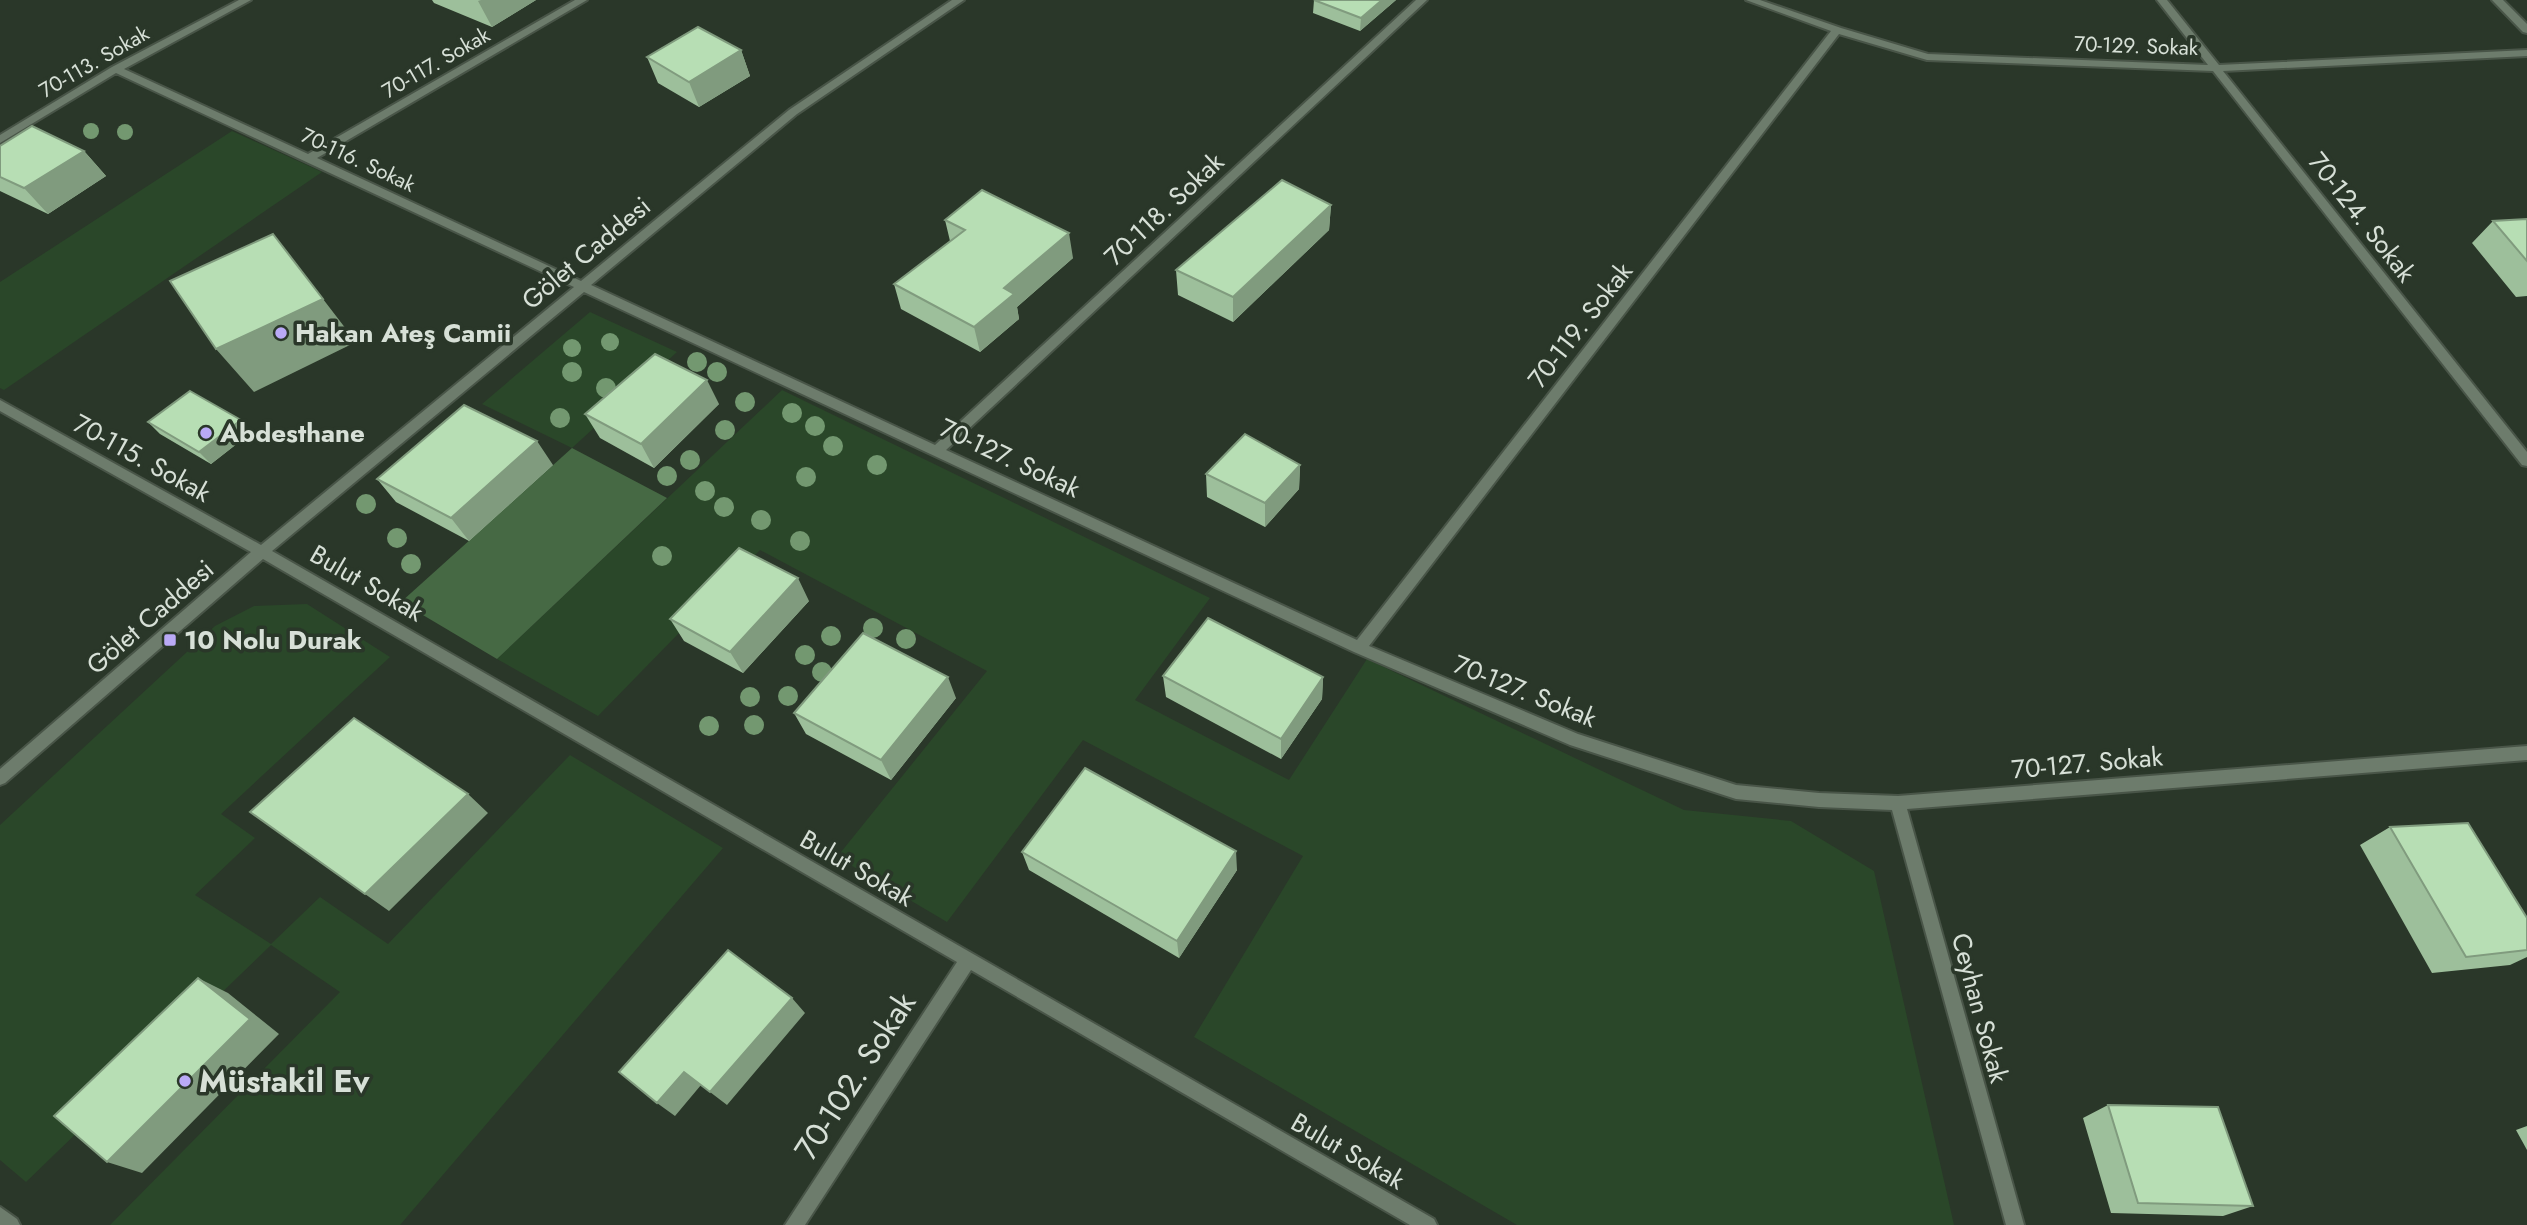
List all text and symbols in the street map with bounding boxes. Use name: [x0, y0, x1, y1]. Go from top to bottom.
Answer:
street label: 70-113. Sokak: [34, 18, 155, 106]
street label: 70-117. Sokak: [377, 20, 496, 106]
street label: 70-129. Sokak: [2073, 29, 2199, 63]
street label: 70-116. Sokak: [296, 120, 421, 200]
street label: 70-118. Sokak: [1096, 143, 1233, 275]
street label: 70-124. Sokak: [2299, 144, 2425, 291]
street label: Gölet Caddesi: [513, 188, 659, 318]
street label: 70-119. Sokak: [1519, 253, 1642, 396]
place label: Hakan Ateş Camii: [295, 314, 511, 352]
marker: Hakan Ateş Camii: [273, 325, 289, 341]
street label: 70-115. Sokak: [66, 404, 218, 512]
street label: 70-127. Sokak: [933, 409, 1087, 508]
place label: Abdesthane: [219, 414, 365, 452]
marker: Abdesthane: [198, 425, 214, 441]
street label: Bulut Sokak: [303, 535, 431, 631]
street label: Gölet Caddesi: [78, 551, 222, 683]
place label: 10 Nolu Durak: [184, 621, 362, 659]
marker: 10 Nolu Durak: [162, 632, 178, 648]
street label: 70-127. Sokak: [1448, 645, 1603, 737]
street label: 70-127. Sokak: [2010, 737, 2165, 789]
street label: Bulut Sokak: [793, 820, 921, 916]
street label: Ceyhan Sokak: [1942, 929, 2018, 1088]
street label: 70-102. Sokak: [783, 982, 927, 1169]
place label: Müstakil Ev: [199, 1058, 370, 1104]
marker: Müstakil Ev: [177, 1073, 193, 1089]
street label: Bulut Sokak: [1284, 1103, 1412, 1199]

